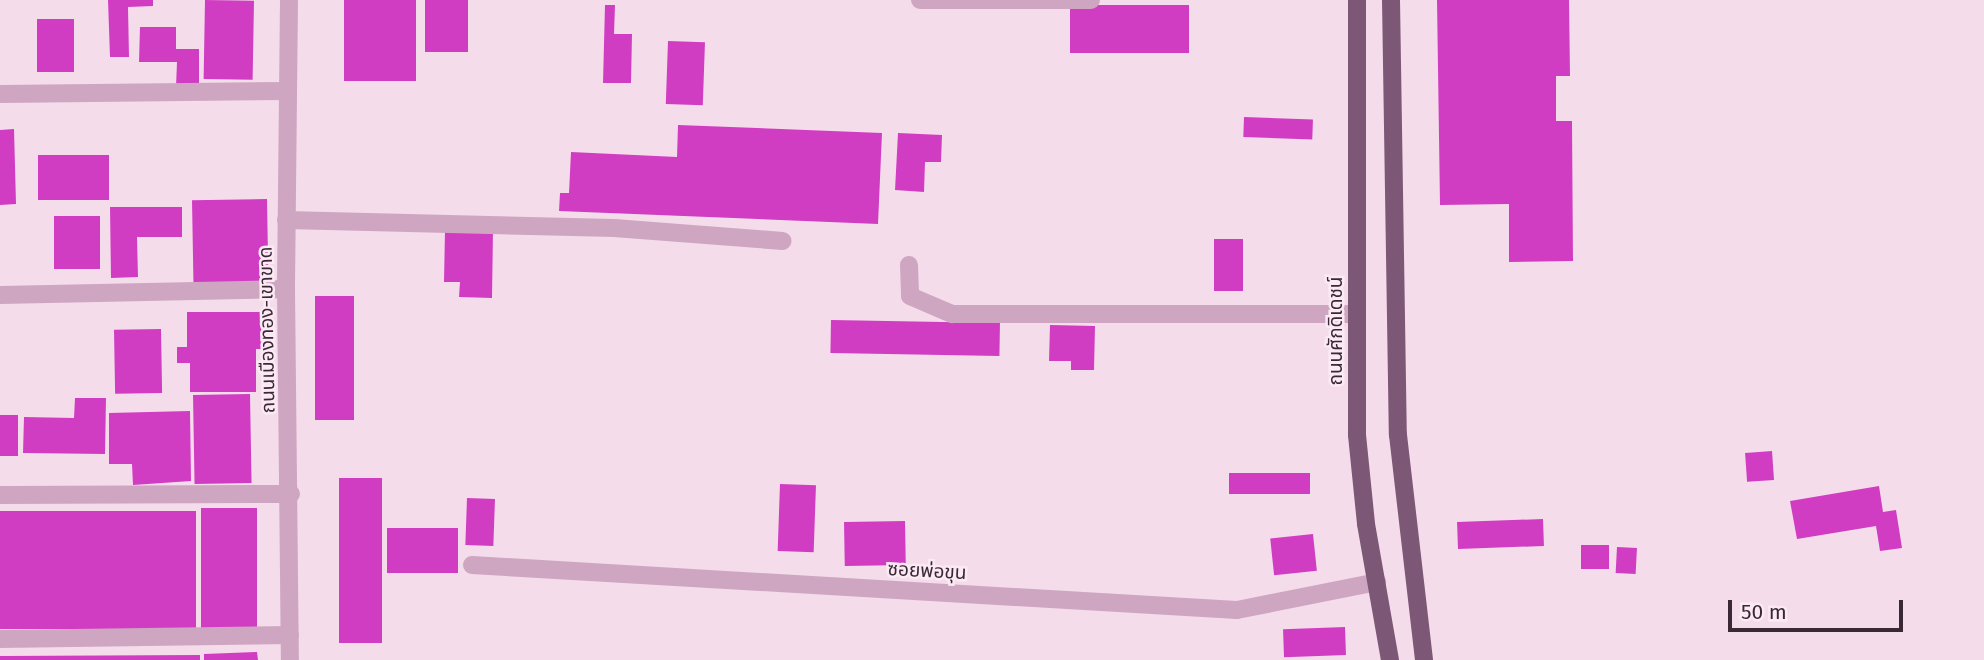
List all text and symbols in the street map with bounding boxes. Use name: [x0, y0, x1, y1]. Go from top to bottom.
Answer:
street label: ถนนเมืองทอง-เขาขาด: [254, 246, 280, 414]
street label: ถนนศักดิเดชน์: [1325, 277, 1347, 385]
street label: ซอยพ่อขุน: [887, 558, 967, 584]
scale bar: [1732, 586, 1907, 630]
text: 50 m: [1741, 599, 1787, 625]

